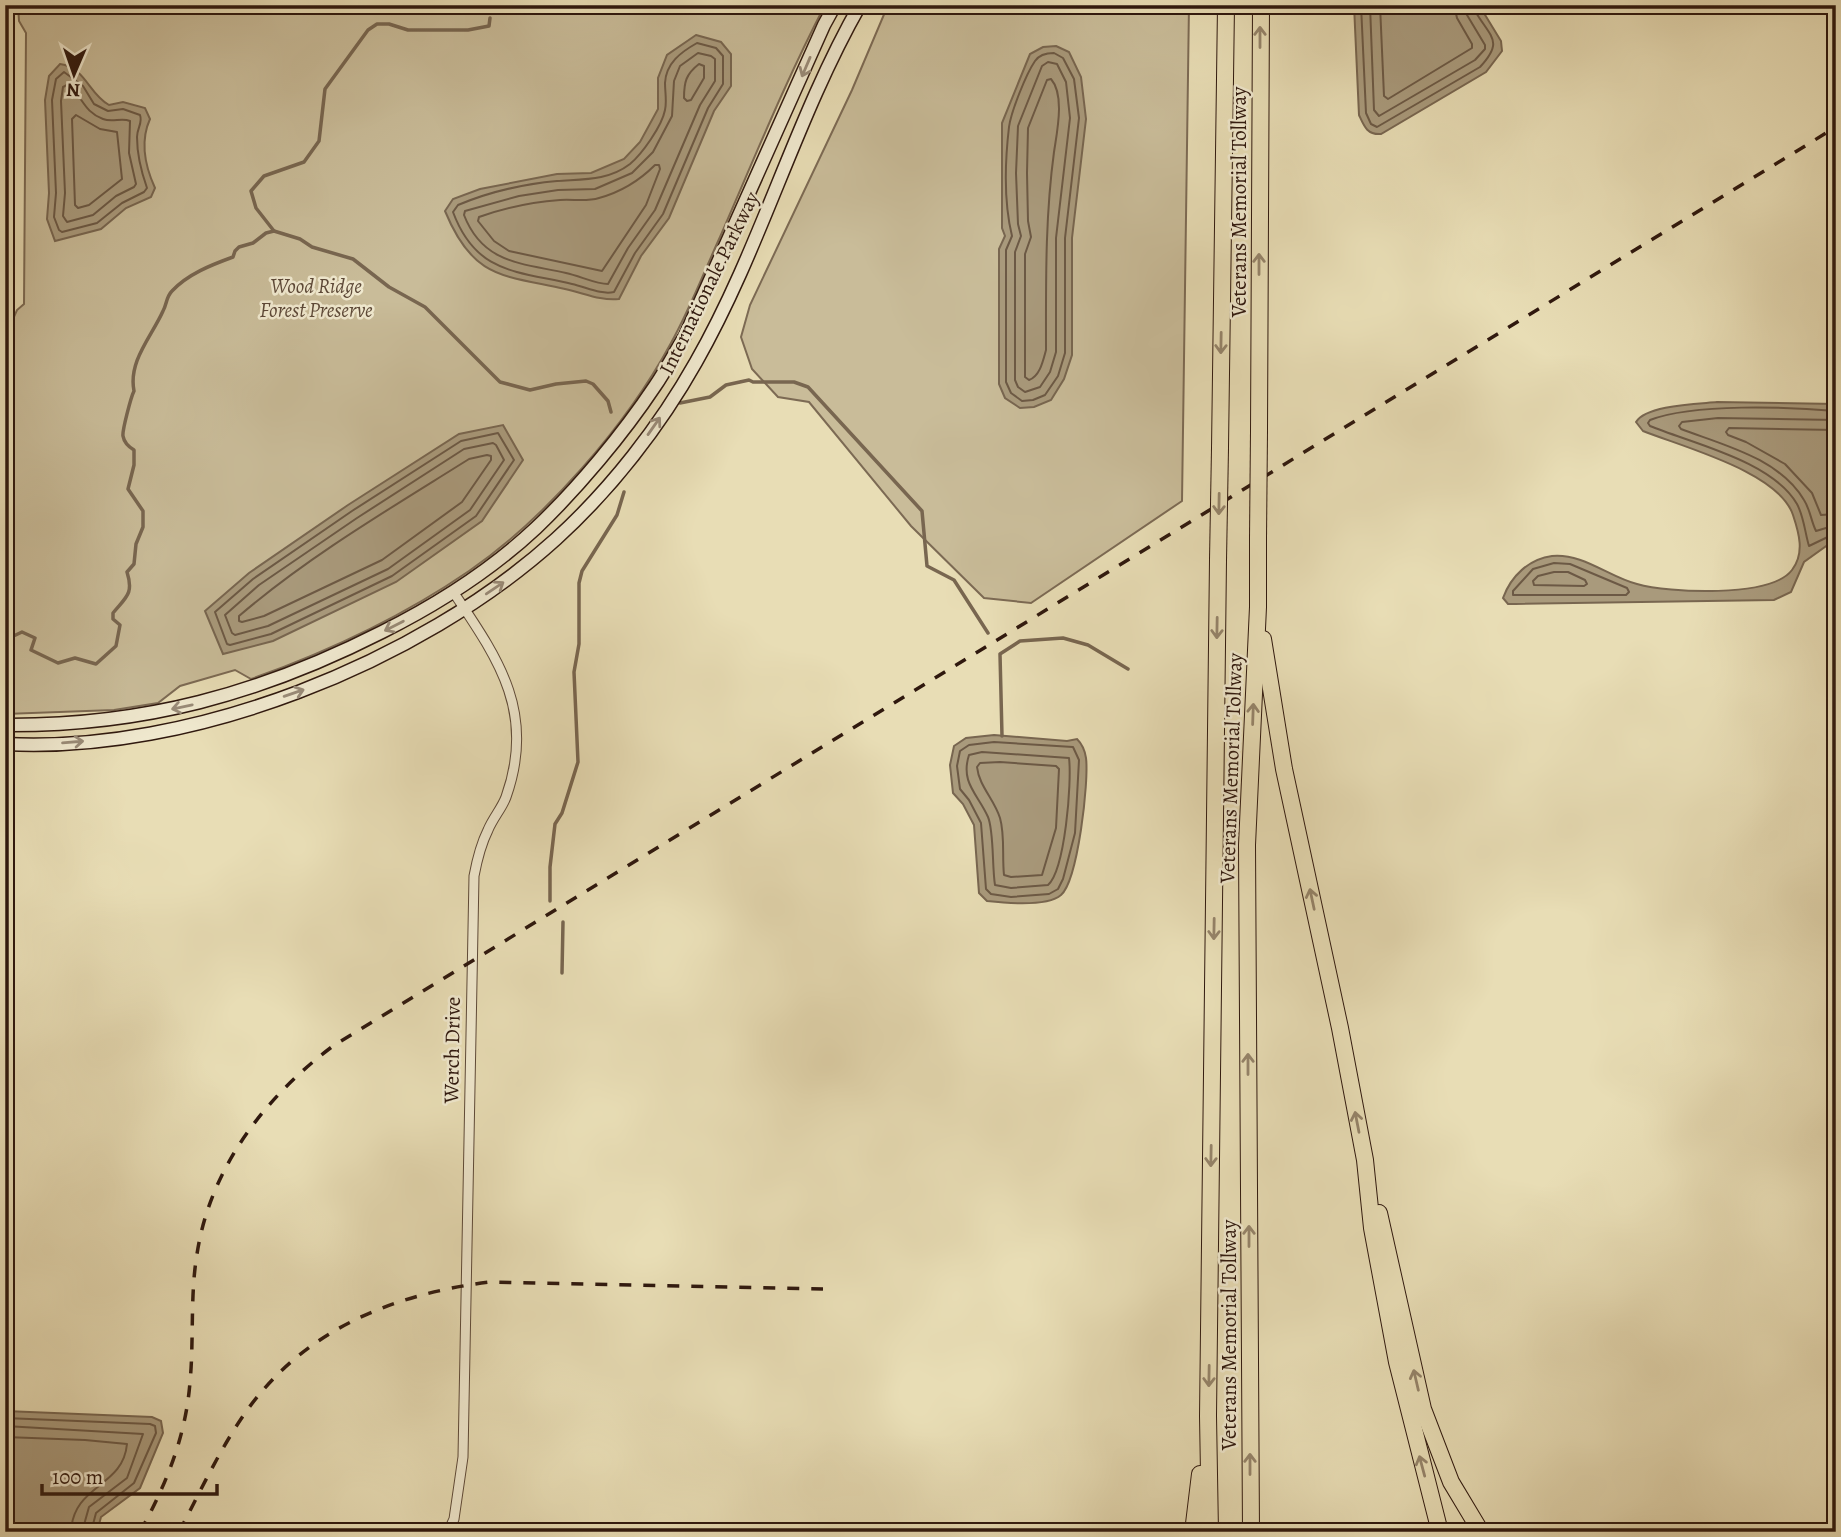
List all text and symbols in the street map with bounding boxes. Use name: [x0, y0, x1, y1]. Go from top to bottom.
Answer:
one-way arrow: [1254, 26, 1267, 49]
north arrow: [38, 38, 108, 108]
one-way arrow: [799, 55, 812, 77]
text: N: [66, 77, 81, 103]
street label: Veterans Memorial Tollway: [1225, 86, 1253, 318]
street label: Internationale Parkway: [652, 186, 766, 379]
one-way arrow: [1252, 253, 1266, 276]
park label: Wood Ridge Forest Preserve: [259, 272, 373, 324]
one-way arrow: [1215, 331, 1228, 354]
one-way arrow: [647, 417, 661, 436]
one-way arrow: [1212, 492, 1226, 515]
one-way arrow: [485, 580, 504, 595]
one-way arrow: [1210, 616, 1224, 639]
one-way arrow: [384, 619, 405, 633]
street label: Veterans Memorial Tollway: [1213, 652, 1249, 885]
one-way arrow: [283, 686, 305, 698]
one-way arrow: [171, 701, 194, 714]
one-way arrow: [1247, 704, 1260, 726]
one-way arrow: [62, 735, 84, 748]
one-way arrow: [1305, 888, 1318, 911]
one-way arrow: [1207, 917, 1221, 940]
street label: Werch Drive: [437, 996, 467, 1105]
one-way arrow: [1241, 1053, 1255, 1076]
one-way arrow: [1350, 1111, 1364, 1134]
one-way arrow: [1204, 1145, 1218, 1168]
street label: Veterans Memorial Tollway: [1215, 1219, 1243, 1451]
one-way arrow: [1242, 1225, 1256, 1248]
one-way arrow: [1202, 1364, 1215, 1387]
one-way arrow: [1409, 1369, 1422, 1392]
one-way arrow: [1243, 1452, 1257, 1475]
scale bar: [42, 1453, 217, 1497]
one-way arrow: [1415, 1455, 1428, 1478]
text: 100 m: [52, 1463, 103, 1491]

